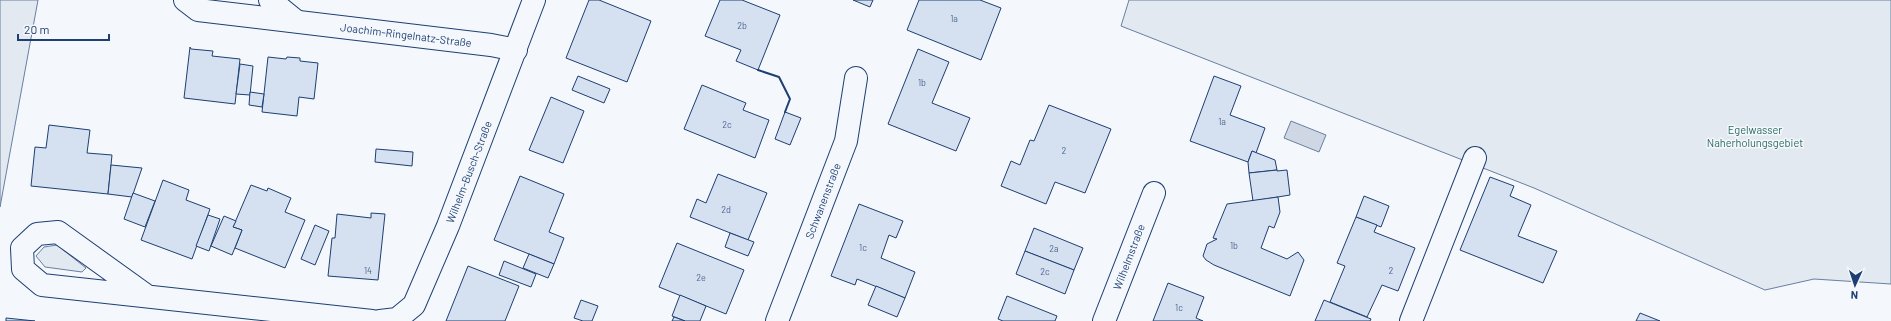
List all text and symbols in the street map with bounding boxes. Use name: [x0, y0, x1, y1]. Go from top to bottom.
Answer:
house number: 1a: [950, 13, 958, 24]
scale bar: [18, 16, 109, 42]
street label: Joachim-Ringelnatz-Straße: [340, 20, 473, 49]
house number: 2b: [737, 20, 747, 31]
text: 20 m: [24, 22, 50, 36]
house number: 1b: [918, 77, 926, 88]
house number: 1a: [1218, 116, 1226, 127]
street label: Wilhelm-Busch-Straße: [443, 119, 494, 225]
house number: 2c: [722, 119, 732, 130]
park label: Egelwasser Naherholungsgebiet: [1707, 123, 1803, 149]
house number: 2: [1062, 145, 1067, 156]
street label: Schwanenstraße: [802, 161, 843, 240]
house number: 2d: [721, 204, 731, 215]
street label: Wilhelmstraße: [1110, 222, 1147, 291]
house number: 1b: [1230, 240, 1238, 251]
house number: 1c: [859, 242, 867, 253]
house number: 2a: [1049, 243, 1059, 254]
house number: 14: [364, 265, 372, 276]
house number: 2: [1389, 265, 1394, 276]
north arrow: [1835, 265, 1875, 305]
house number: 2c: [1040, 266, 1050, 277]
house number: 2e: [696, 272, 706, 283]
text: N: [1850, 289, 1858, 302]
house number: 1c: [1175, 302, 1183, 313]

